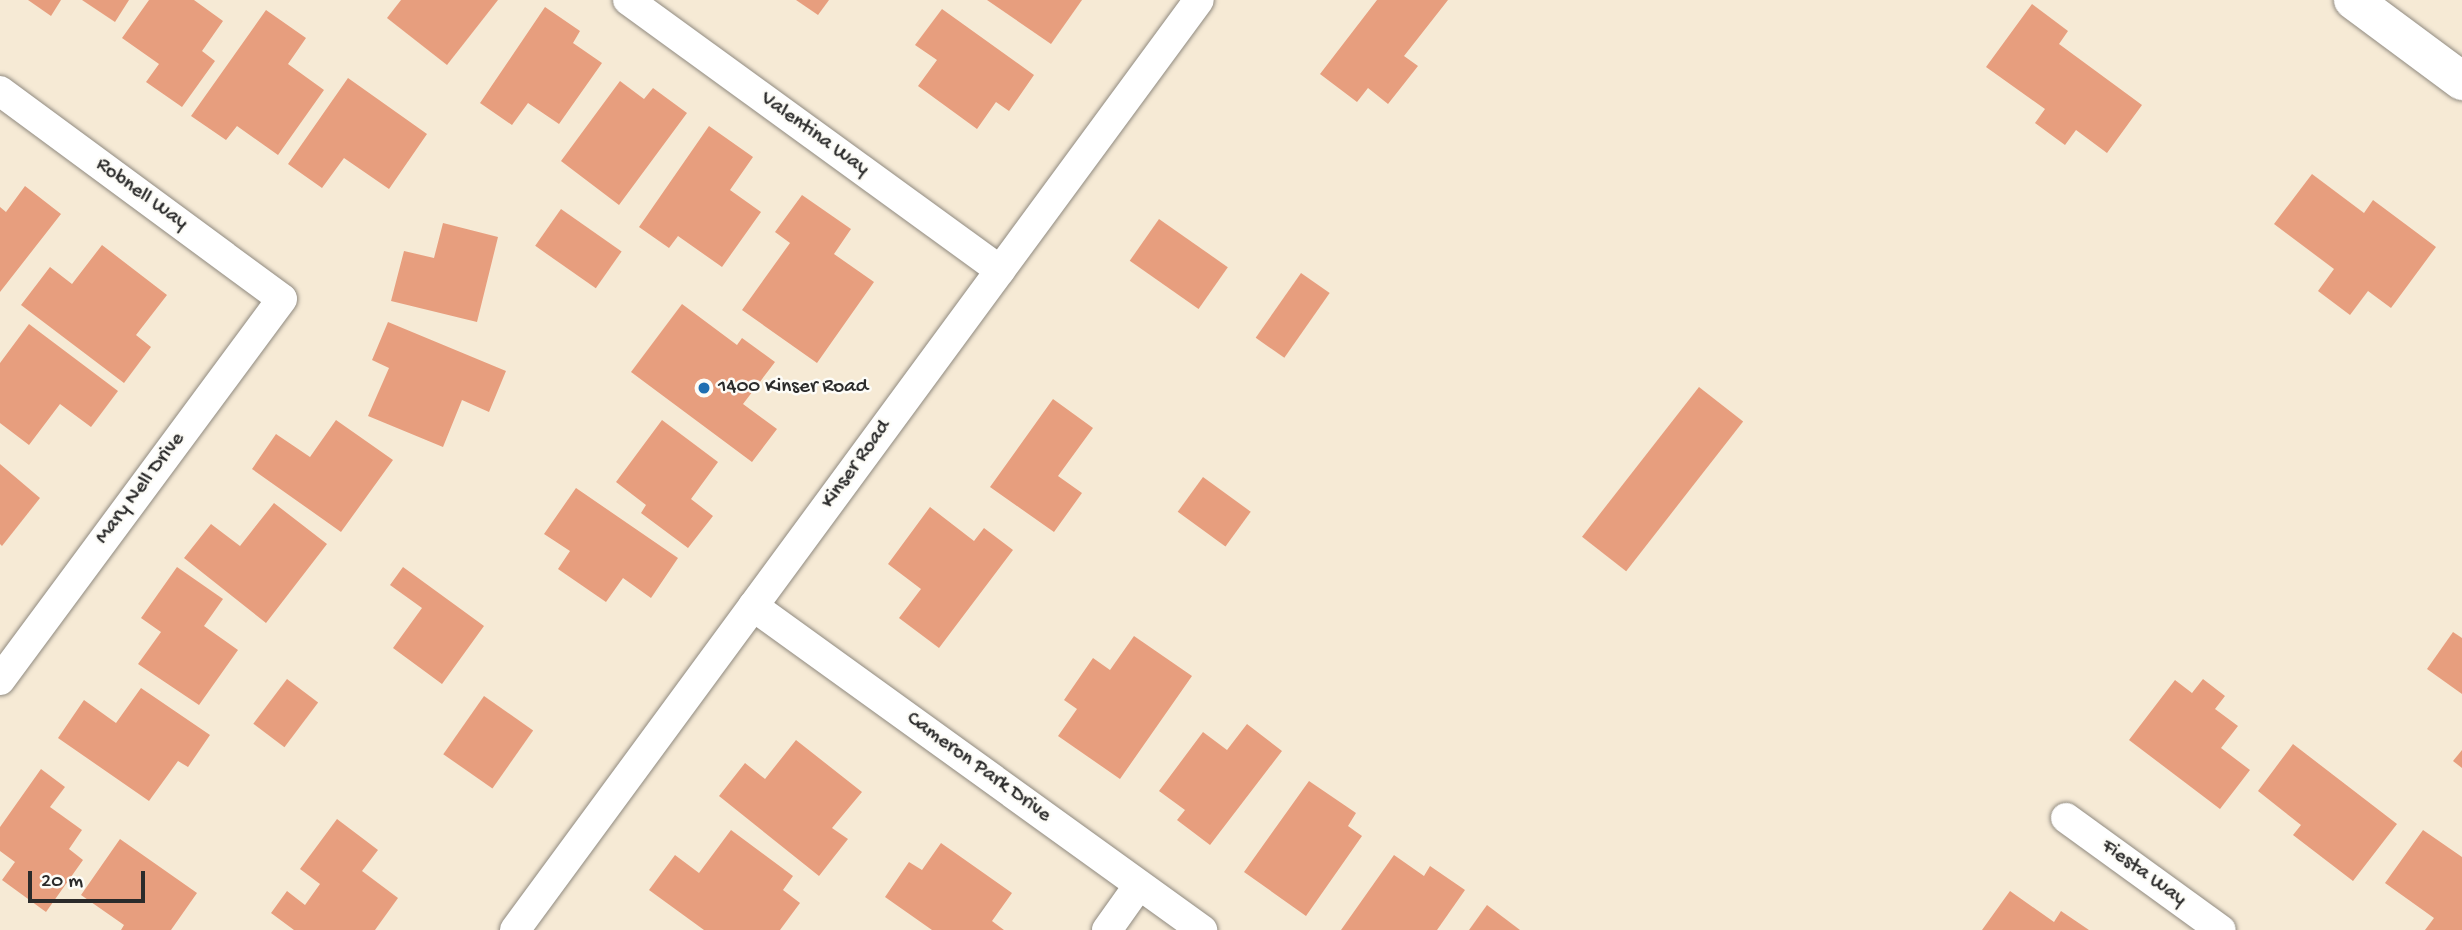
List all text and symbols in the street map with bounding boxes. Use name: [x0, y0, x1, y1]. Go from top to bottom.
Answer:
street label: Valentina Way: [755, 87, 873, 183]
street label: Robnell Way: [90, 153, 192, 237]
place label: 1400 Kinser Road: [718, 375, 868, 401]
marker: 1400 Kinser Road: [696, 380, 712, 396]
street label: Kinser Road: [817, 416, 897, 514]
street label: Mary Nell Drive: [91, 428, 191, 550]
street label: Cameron Park Drive: [901, 707, 1055, 829]
street label: Fiesta Way: [2096, 835, 2190, 913]
scale bar: [32, 856, 149, 900]
text: 20 m: [41, 870, 83, 895]

